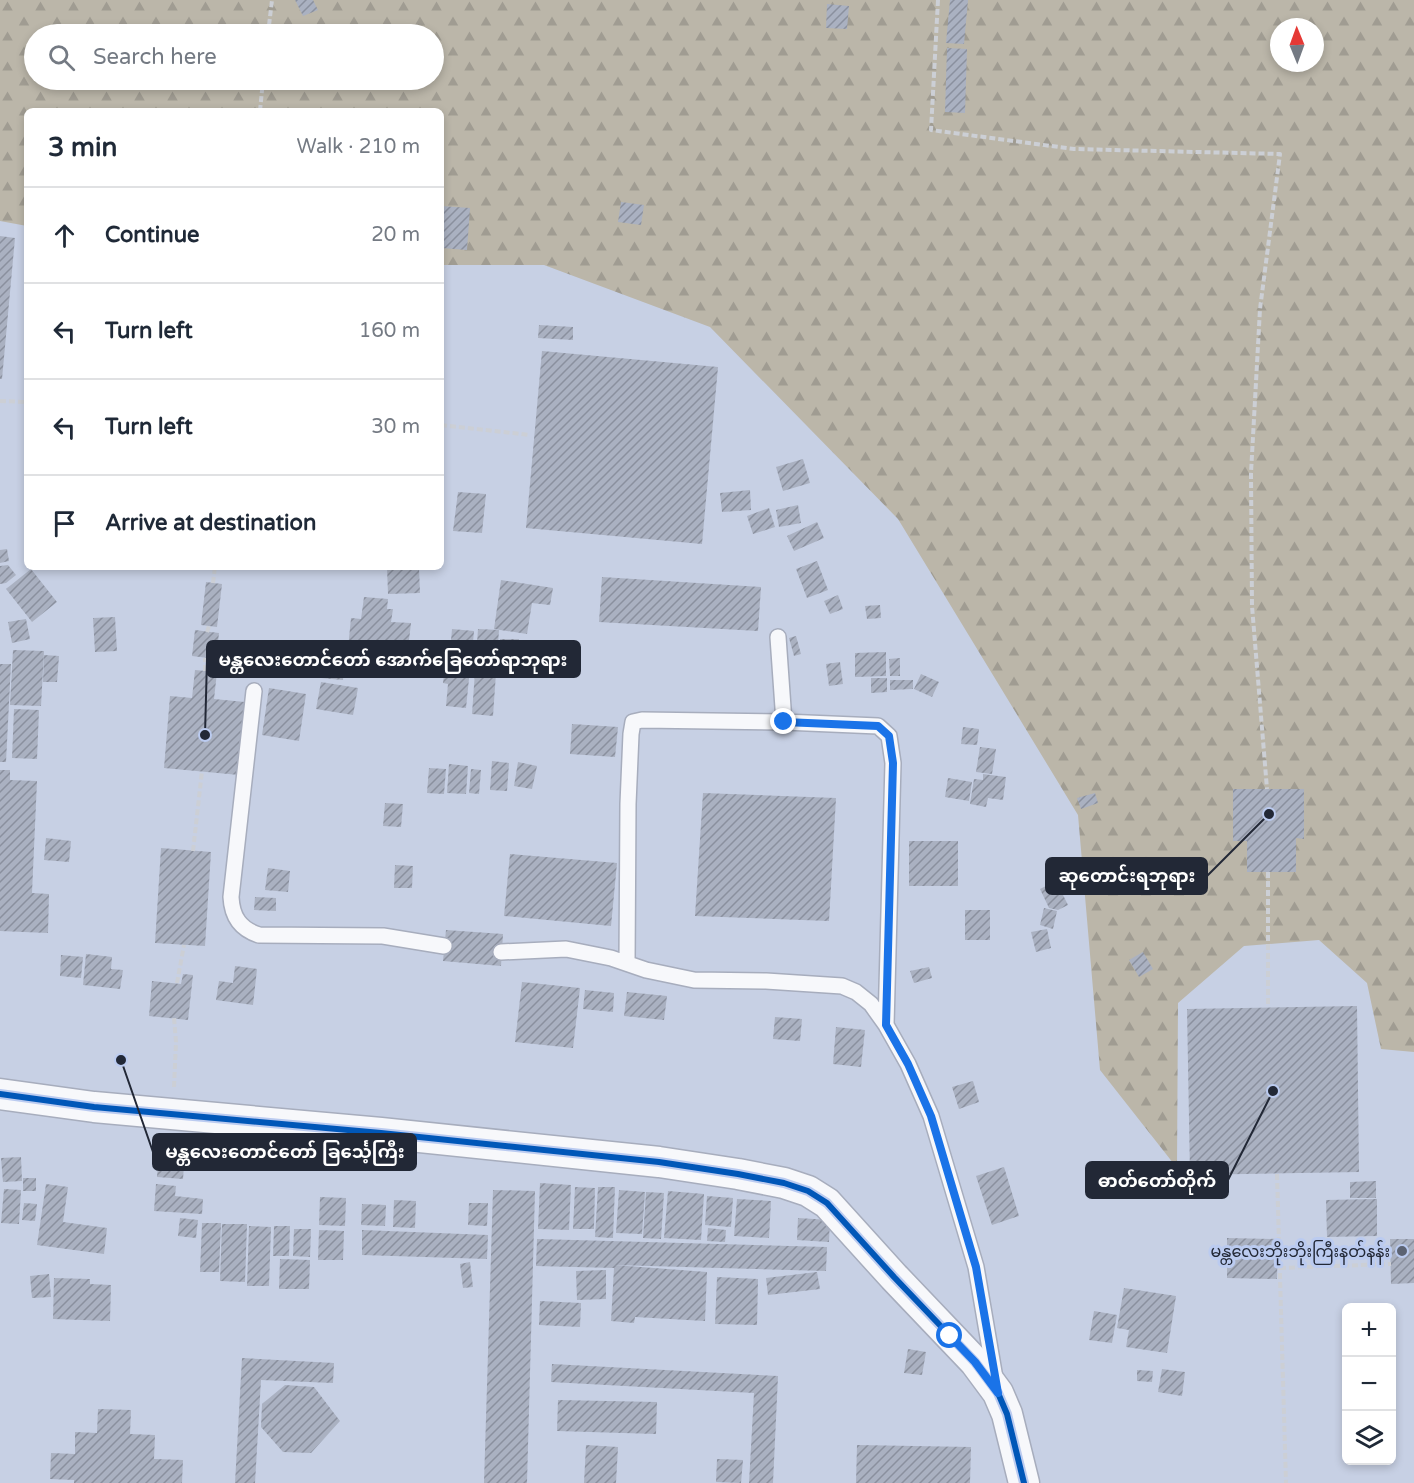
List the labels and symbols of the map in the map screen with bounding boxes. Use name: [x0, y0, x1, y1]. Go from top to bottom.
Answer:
north arrow: [1270, 18, 1324, 72]
callout: မန္တ‌လေးတောင်တော် အောက်ခြေတော်ရာဘုရား‌: [207, 641, 580, 677]
text: မန္တ‌လေးတောင်တော် အောက်ခြေတော်ရာဘုရား‌: [219, 648, 567, 674]
route end: [770, 708, 796, 734]
callout: ဆုတောင်းရဘုရား: [1046, 858, 1207, 894]
text: ဆုတောင်းရဘုရား: [1059, 864, 1195, 890]
callout: မန္တလေးတောင်တော် ‌ခြင်္သေ့ကြီး: [153, 1134, 416, 1170]
text: မန္တလေးတောင်တော် ‌ခြင်္သေ့ကြီး: [165, 1140, 405, 1166]
callout: ဓာတ်တော်တိုက်: [1086, 1162, 1228, 1198]
text: ဓာတ်တော်တိုက်: [1098, 1169, 1216, 1195]
place label: မန္တလေးဘိုးဘိုးကြီးနတ်နန်း: [1211, 1240, 1390, 1266]
marker: မန္တလေးဘိုးဘိုးကြီးနတ်နန်း: [1395, 1244, 1409, 1258]
route start: [936, 1322, 962, 1348]

